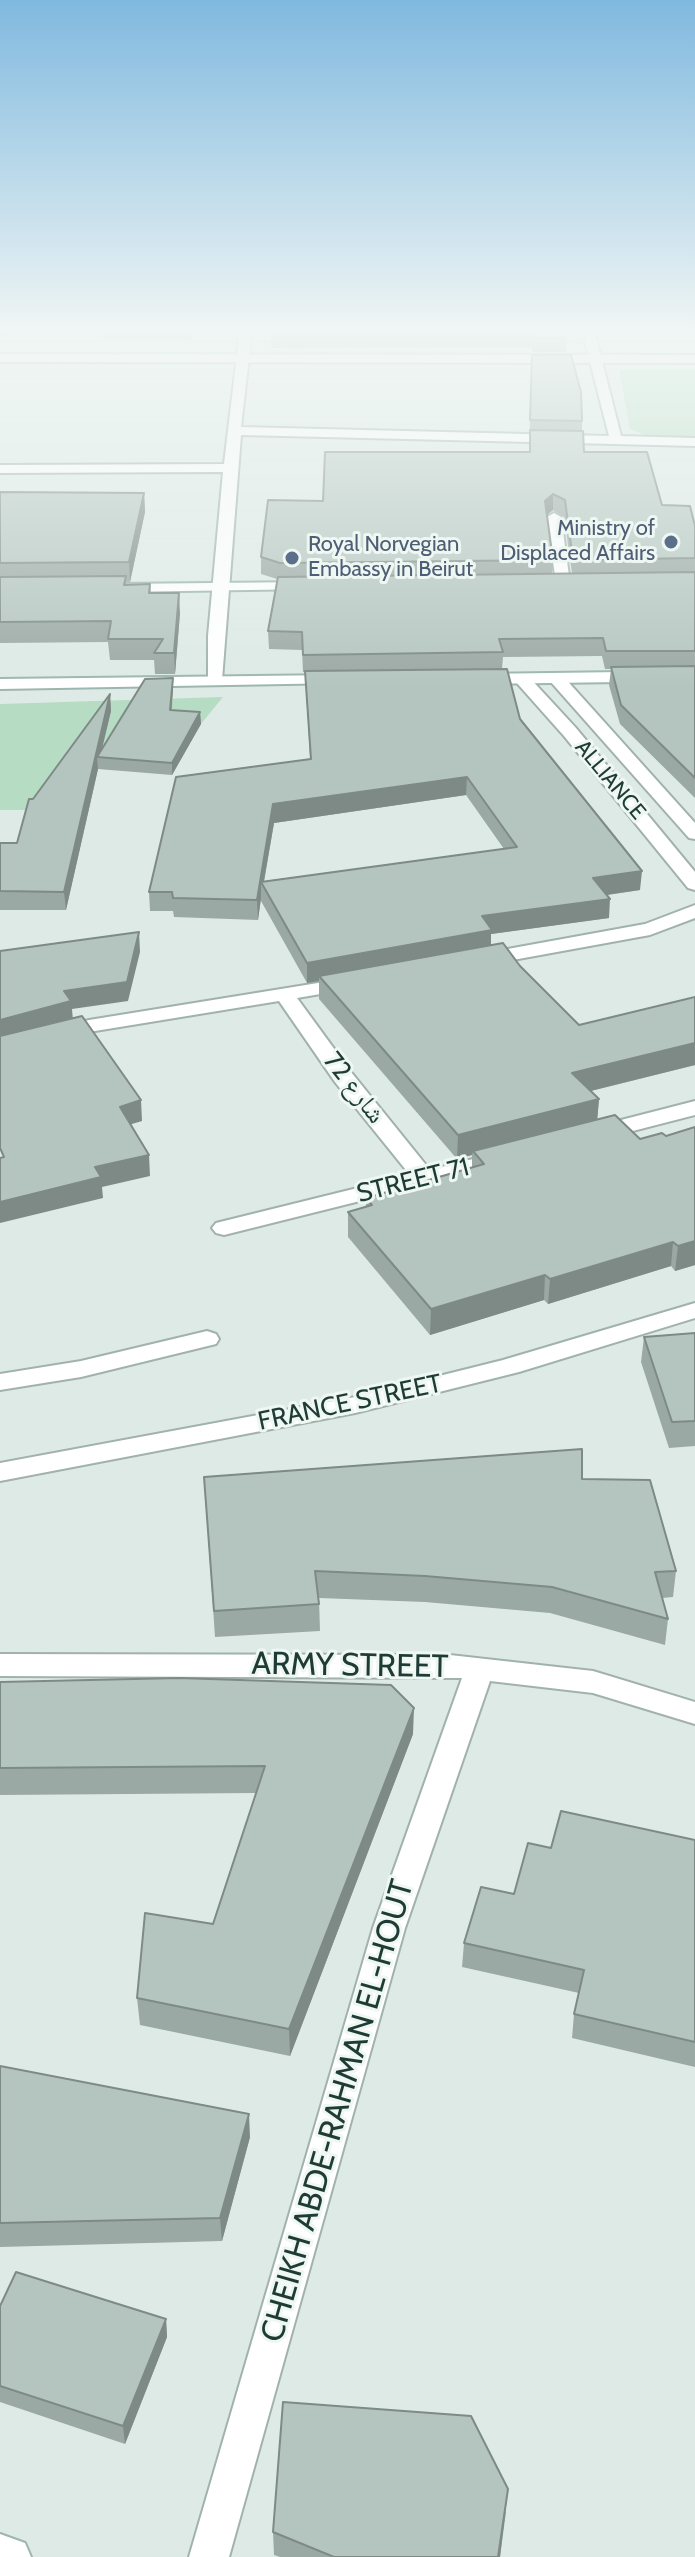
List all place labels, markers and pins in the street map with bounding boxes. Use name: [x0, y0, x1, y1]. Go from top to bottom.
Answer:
place label: Ministry of Displaced Affairs: [500, 516, 655, 568]
place label: Royal Norvegian Embassy in Beirut: [308, 532, 473, 584]
marker: Ministry of Displaced Affairs: [662, 533, 680, 551]
marker: Royal Norvegian Embassy in Beirut: [283, 549, 301, 567]

